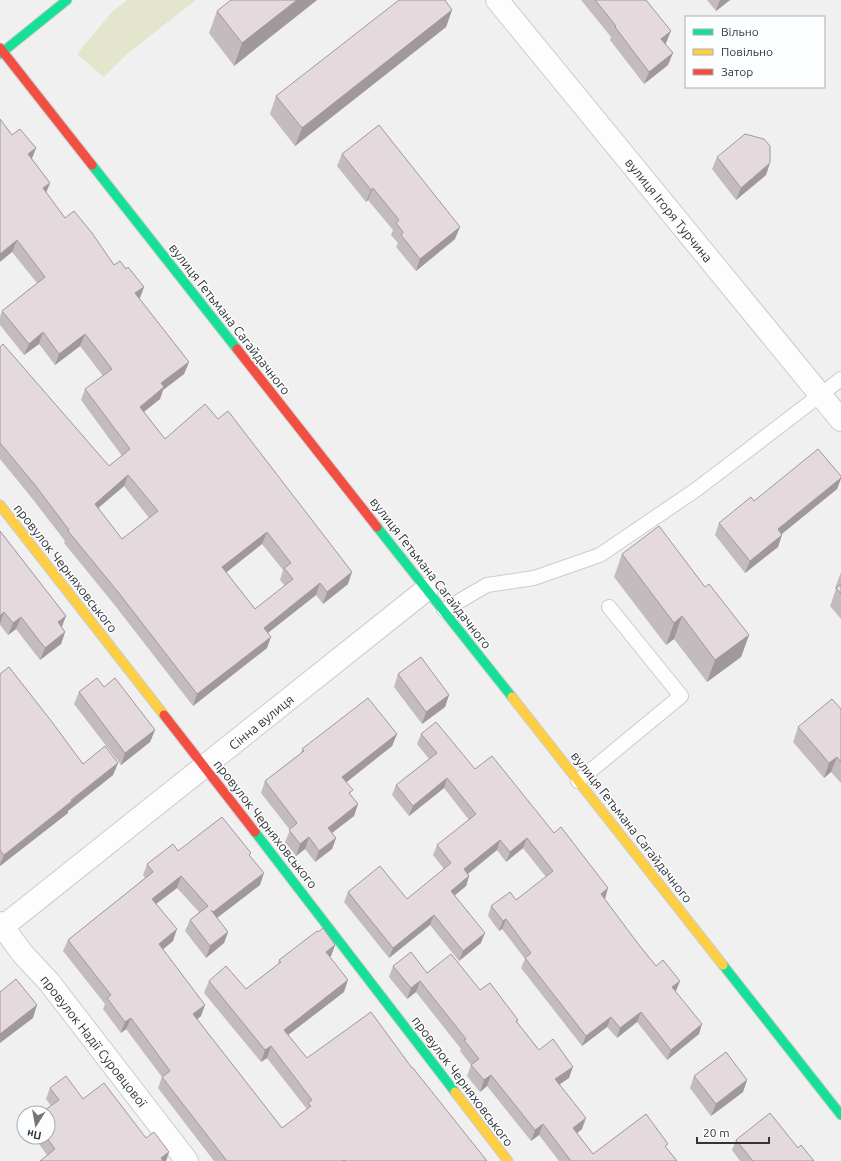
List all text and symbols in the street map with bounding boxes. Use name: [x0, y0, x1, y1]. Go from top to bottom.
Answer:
legend: [685, 16, 825, 88]
text: Вільно: [721, 25, 759, 38]
text: Повільно: [721, 45, 773, 58]
text: Затор: [721, 65, 753, 78]
street label: вулиця Ігоря Турчина: [623, 155, 715, 265]
street label: вулиця Гетьмана Сагайдачного: [167, 241, 293, 397]
street label: вулиця Гетьмана Сагайдачного: [368, 495, 494, 651]
street label: провулок Черняховського: [12, 501, 120, 635]
street label: Сінна вулиця: [226, 692, 296, 752]
street label: вулиця Гетьмана Сагайдачного: [569, 749, 695, 905]
street label: провулок Черняховського: [212, 757, 320, 891]
street label: провулок Надії Суровцової: [38, 972, 150, 1110]
street label: провулок Черняховського: [410, 1013, 516, 1149]
north arrow: [16, 1105, 56, 1145]
scale bar: [697, 1119, 769, 1145]
text: 20 m: [703, 1126, 730, 1139]
text: Пн: [26, 1128, 42, 1142]

